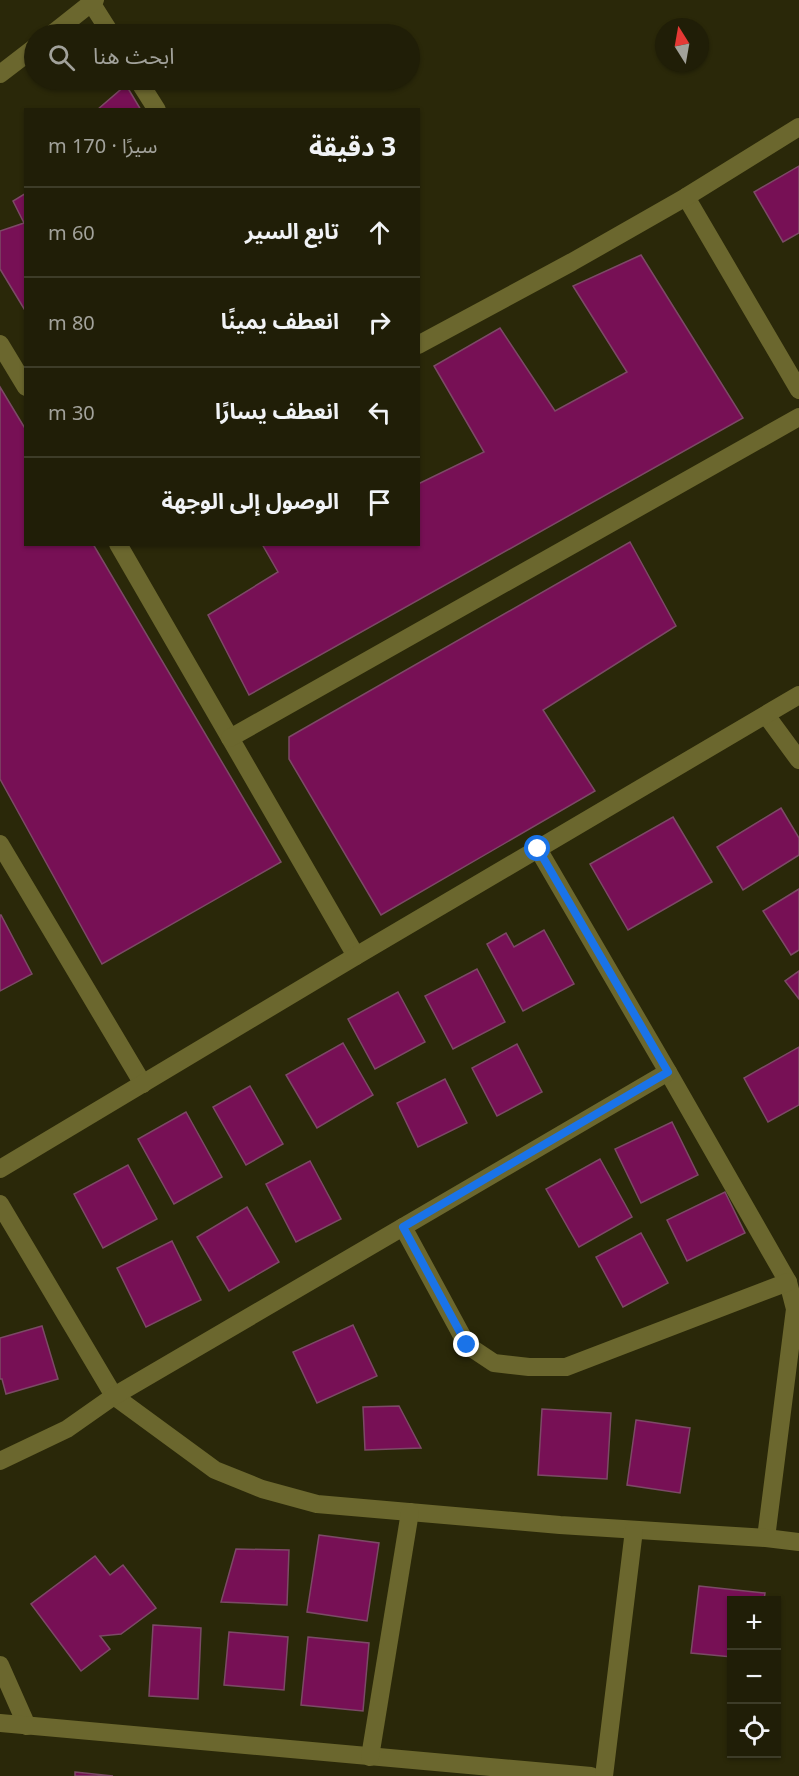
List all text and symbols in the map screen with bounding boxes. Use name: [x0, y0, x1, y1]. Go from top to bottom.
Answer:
north arrow: [655, 18, 709, 72]
search box: [24, 24, 420, 90]
text: ابحث هنا: [93, 40, 175, 70]
icon: search: [45, 41, 78, 74]
text: 3 دقيقة: [309, 128, 396, 164]
text: سيرًا · 170 m: [48, 132, 157, 159]
text: تابع السير: [245, 215, 339, 245]
icon: ahead: [363, 216, 396, 249]
text: 60 m: [48, 219, 95, 246]
text: انعطف يمينًا: [221, 305, 339, 335]
icon: right: [363, 306, 396, 339]
text: 80 m: [48, 309, 95, 336]
text: انعطف يسارًا: [215, 395, 339, 425]
icon: left: [363, 396, 396, 429]
text: 30 m: [48, 399, 95, 426]
text: الوصول إلى الوجهة: [161, 485, 339, 515]
icon: arrive: [363, 486, 396, 519]
route start: [524, 835, 550, 861]
route end: [453, 1331, 479, 1357]
map controls: [727, 1596, 781, 1758]
button: +: [727, 1596, 781, 1650]
button: −: [727, 1650, 781, 1704]
button: locate: [727, 1704, 781, 1758]

